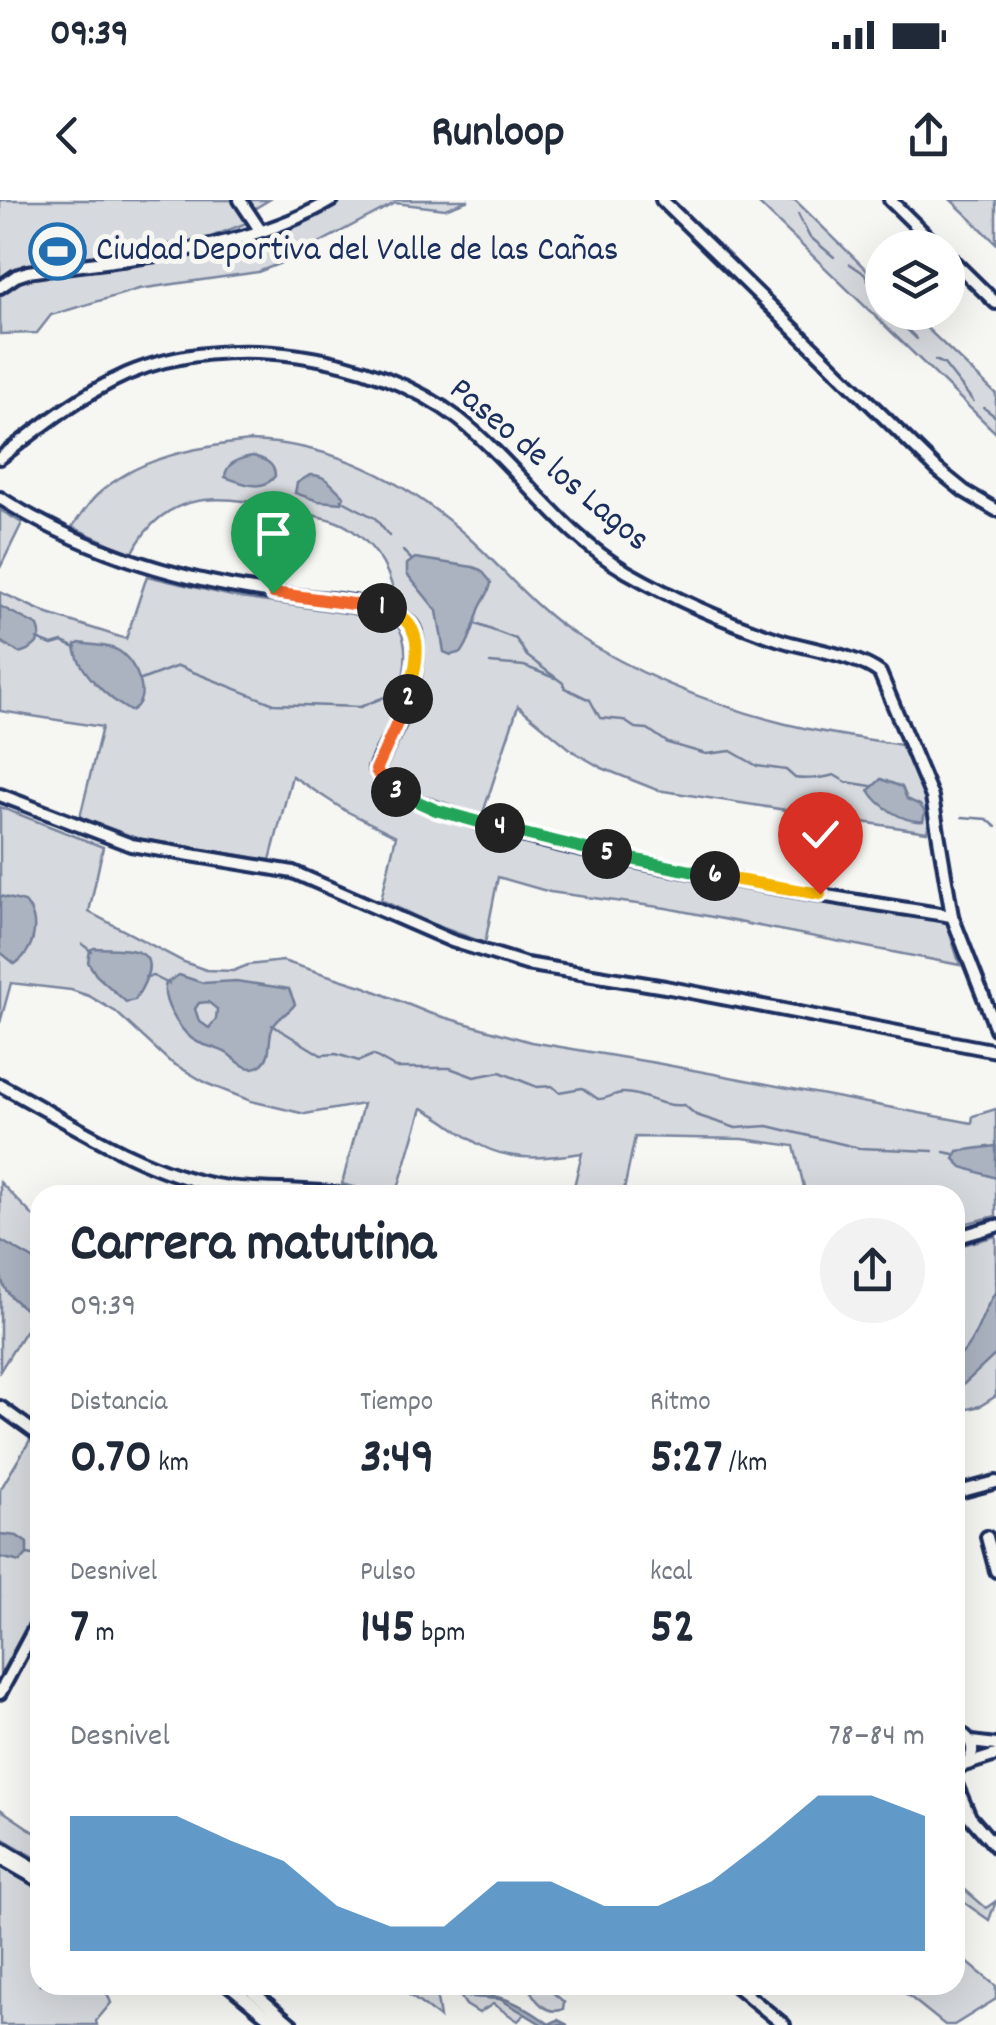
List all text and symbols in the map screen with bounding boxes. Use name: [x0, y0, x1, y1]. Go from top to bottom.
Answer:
text: 09:39: [50, 8, 129, 63]
text: Runloop: [431, 103, 565, 167]
icon: back: [40, 108, 95, 163]
icon: share: [901, 108, 956, 163]
sports icon: Ciudad Deportiva del Valle de las Cañas: [27, 222, 87, 282]
place label: Ciudad Deportiva del Valle de las Cañas: [96, 227, 618, 277]
map controls: [865, 230, 965, 330]
button: layers: [865, 230, 965, 330]
street label: Paseo de los Lagos: [437, 367, 659, 565]
pin: [231, 491, 316, 594]
icon: arrive: [246, 506, 301, 561]
pin: 1: [357, 583, 407, 633]
text: 1: [379, 588, 385, 628]
pin: 2: [383, 674, 433, 724]
text: 2: [402, 679, 414, 719]
pin: 3: [371, 767, 421, 817]
text: 3: [390, 772, 402, 812]
pin: [778, 792, 863, 895]
pin: 4: [475, 803, 525, 853]
icon: check: [793, 807, 848, 862]
text: 4: [494, 808, 506, 848]
pin: 5: [582, 829, 632, 879]
text: 5: [601, 834, 613, 874]
pin: 6: [690, 851, 740, 901]
text: 6: [708, 856, 722, 896]
text: Carrera matutina: [70, 1208, 436, 1287]
button: share: [820, 1218, 925, 1323]
text: 09:39: [70, 1285, 136, 1331]
text: Distancia: [70, 1384, 167, 1424]
text: Tiempo: [360, 1384, 433, 1424]
text: Ritmo: [650, 1384, 711, 1424]
text: 0.70: [70, 1424, 152, 1496]
text: 3:49: [360, 1424, 434, 1496]
text: 5:27: [650, 1424, 722, 1496]
text: km: [152, 1445, 189, 1485]
text: /km: [722, 1445, 768, 1485]
text: Desnivel: [70, 1554, 157, 1594]
text: Pulso: [360, 1554, 416, 1594]
text: kcal: [650, 1554, 693, 1594]
text: 7: [70, 1594, 89, 1666]
text: 145: [360, 1594, 415, 1666]
text: 52: [650, 1594, 695, 1666]
text: m: [89, 1615, 115, 1655]
text: bpm: [415, 1615, 466, 1655]
text: Desnivel: [70, 1715, 170, 1761]
text: 78–84 m: [829, 1715, 925, 1761]

